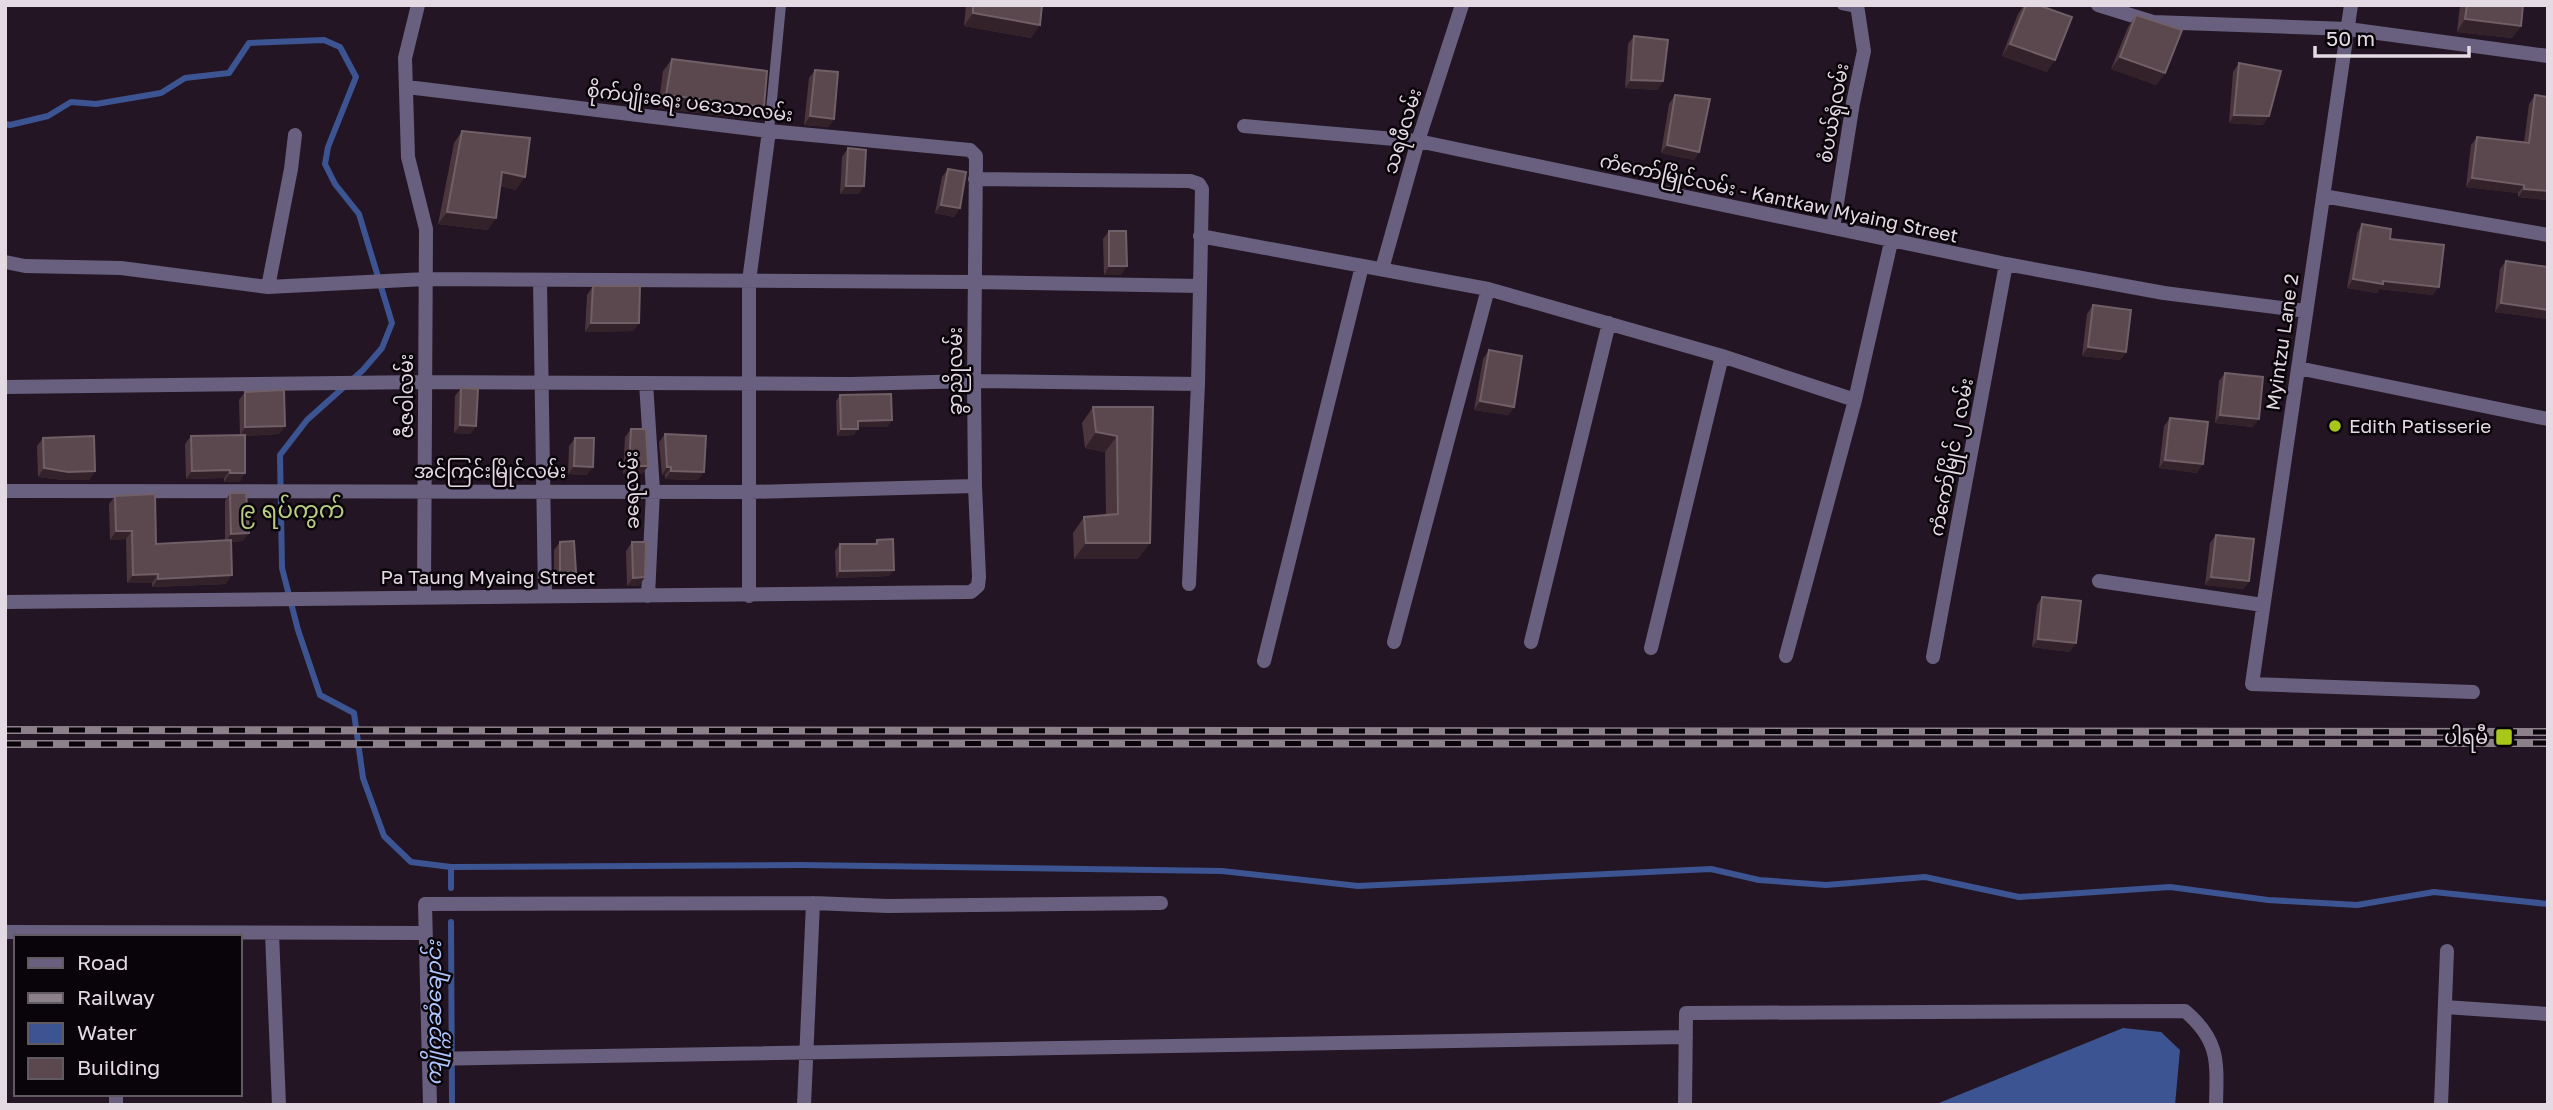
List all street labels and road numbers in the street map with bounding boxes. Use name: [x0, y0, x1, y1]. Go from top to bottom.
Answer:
street label: စံပယ်ရုံလမ်း: [1810, 61, 1858, 166]
street label: စိုက်ပျိုးရေး ပဒေသာလမ်း: [585, 75, 795, 131]
street label: သရဖီလမ်း: [1376, 85, 1430, 178]
street label: ကံကော်မြိုင်လမ်း - Kantkaw Myaing Street: [1597, 146, 1961, 252]
street label: Myintzu Lane 2: [2261, 272, 2302, 412]
street label: ခွာညိုလမ်း: [941, 327, 971, 415]
street label: ဇီဇဝါလမ်း: [392, 354, 417, 438]
street label: ကံကော်မြိုင် ၂ လမ်း: [1922, 375, 1982, 539]
street label: ခရေလမ်း: [616, 450, 648, 529]
street label: အင်ကြင်းမြိုင်လမ်း: [414, 457, 566, 487]
street label: Pa Taung Myaing Street: [381, 565, 595, 588]

